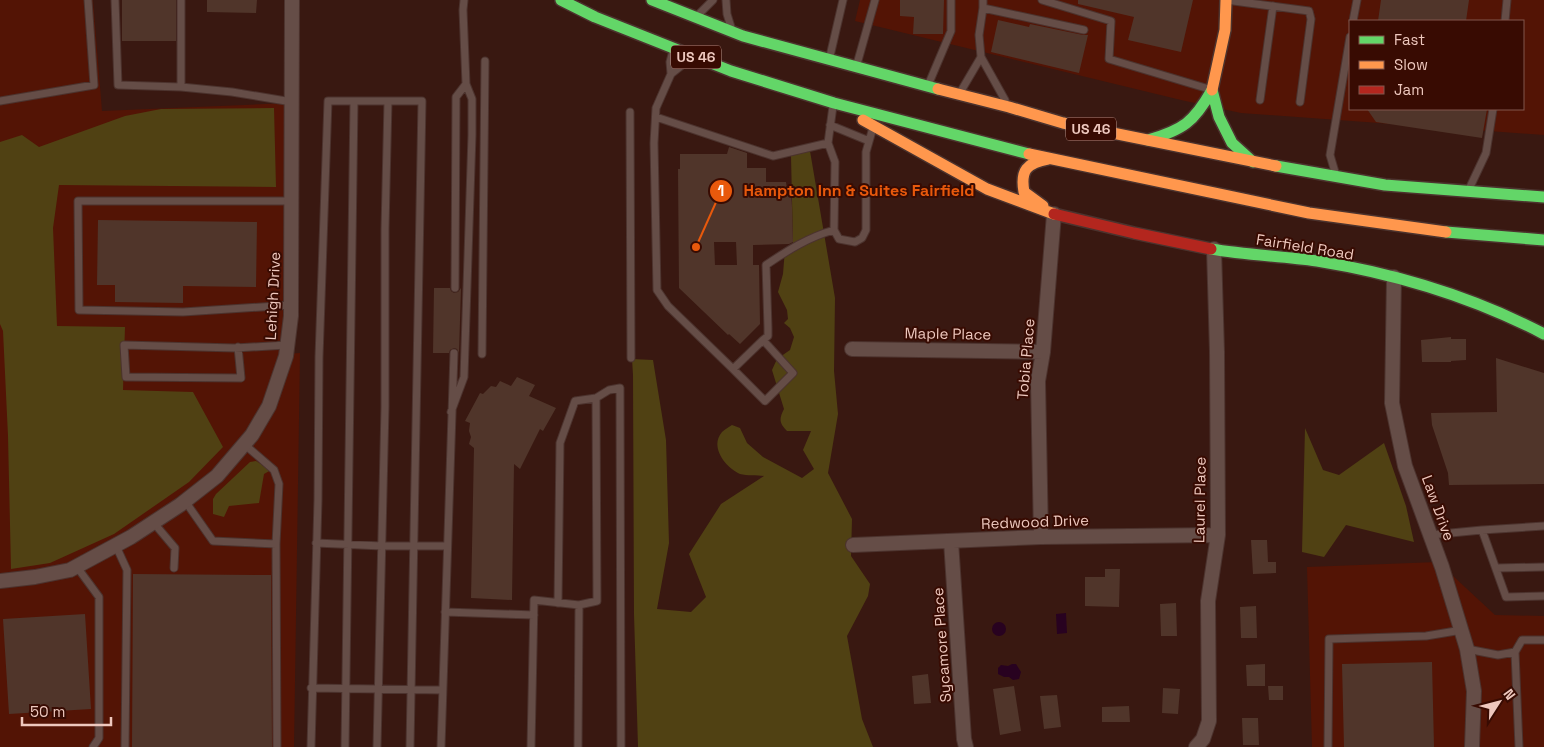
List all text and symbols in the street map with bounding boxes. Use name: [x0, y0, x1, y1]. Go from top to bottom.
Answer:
legend: [1349, 20, 1524, 110]
text: Fast: [1394, 30, 1425, 49]
road number: US 46: [671, 46, 721, 68]
text: Slow: [1394, 55, 1428, 74]
text: Jam: [1394, 80, 1424, 99]
road number: US 46: [1066, 118, 1116, 140]
callout: Hampton Inn & Suites Fairfield: [709, 175, 985, 206]
text: Hampton Inn & Suites Fairfield: [744, 180, 974, 201]
text: 1: [718, 181, 724, 200]
street label: Fairfield Road: [1255, 229, 1355, 264]
street label: Lehigh Drive: [261, 251, 284, 341]
street label: Tobia Place: [1012, 317, 1039, 400]
street label: Maple Place: [905, 323, 992, 344]
street label: Laurel Place: [1189, 456, 1210, 543]
street label: Law Drive: [1418, 472, 1459, 543]
street label: Redwood Drive: [981, 510, 1089, 533]
street label: Sycamore Place: [928, 587, 955, 703]
north arrow: [1474, 677, 1524, 727]
text: N: [1499, 685, 1520, 703]
scale bar: [22, 694, 111, 726]
text: 50 m: [30, 702, 65, 721]

